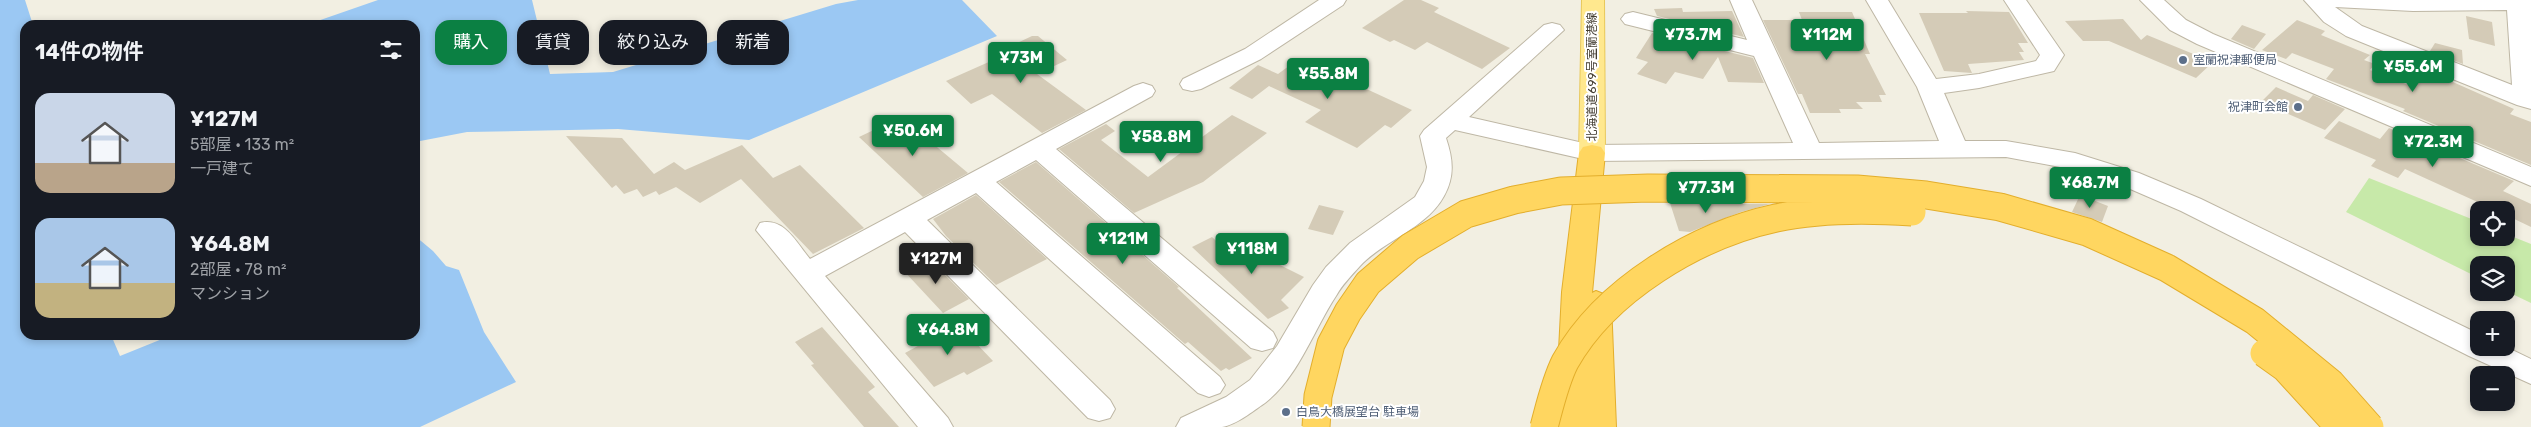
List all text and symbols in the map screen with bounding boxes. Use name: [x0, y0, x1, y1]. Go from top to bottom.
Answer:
street label: 北海道道699号室蘭港線: [1585, 12, 1599, 142]
pin: ¥73.7M: [1652, 18, 1734, 61]
pin: ¥112M: [1792, 18, 1862, 61]
chip: 購入: [435, 20, 507, 65]
chip: 賃貸: [517, 20, 589, 65]
chip: 絞り込み: [599, 20, 707, 65]
chip: 新着: [717, 20, 789, 65]
text: ¥73.7M: [1664, 25, 1722, 44]
text: ¥112M: [1802, 25, 1852, 44]
icon: filters: [377, 36, 405, 64]
text: 14件の物件: [35, 39, 144, 64]
pin: ¥73M: [991, 42, 1051, 84]
text: ¥73M: [999, 48, 1043, 67]
pin: ¥55.6M: [2372, 51, 2454, 93]
place label: 室蘭祝津郵便局: [2193, 53, 2277, 67]
marker: 室蘭祝津郵便局: [2177, 54, 2189, 66]
text: ¥55.6M: [2383, 57, 2443, 76]
pin: ¥55.8M: [1287, 58, 1369, 100]
text: ¥55.8M: [1298, 64, 1358, 83]
place label: 祝津町会館: [2228, 100, 2288, 114]
marker: 祝津町会館: [2292, 101, 2304, 113]
text: ¥127M: [190, 106, 258, 131]
icon: home: [75, 113, 135, 173]
pin: ¥50.6M: [872, 114, 954, 157]
pin: ¥58.8M: [1120, 120, 1202, 163]
text: ¥50.6M: [883, 121, 943, 140]
pin: ¥72.3M: [2392, 126, 2474, 168]
text: ¥58.8M: [1131, 127, 1191, 146]
text: ¥72.3M: [2404, 132, 2462, 151]
text: 5部屋 · 133 m²: [190, 135, 294, 154]
text: 一戸建て: [190, 159, 254, 178]
pin: ¥68.7M: [2049, 166, 2131, 209]
pin: ¥77.3M: [1665, 172, 1747, 214]
text: ¥68.7M: [2061, 173, 2119, 192]
text: ¥77.3M: [1678, 178, 1734, 197]
map controls: [2470, 201, 2515, 411]
button: locate: [2470, 201, 2515, 246]
pin: ¥121M: [1088, 222, 1158, 265]
text: ¥121M: [1098, 229, 1148, 248]
text: ¥64.8M: [190, 231, 270, 256]
pin: ¥118M: [1217, 232, 1287, 275]
icon: home: [75, 238, 135, 298]
text: ¥118M: [1226, 239, 1278, 258]
pin: ¥127M: [901, 242, 971, 285]
text: ¥127M: [910, 249, 962, 268]
button: layers: [2470, 256, 2515, 301]
text: 2部屋 · 78 m²: [190, 260, 287, 279]
text: マンション: [190, 284, 270, 303]
button: +: [2470, 311, 2515, 356]
pin: ¥64.8M: [907, 314, 989, 356]
text: ¥64.8M: [918, 320, 978, 339]
button: −: [2470, 366, 2515, 411]
place label: 白鳥大橋展望台 駐車場: [1296, 405, 1419, 419]
marker: 白鳥大橋展望台 駐車場: [1280, 406, 1292, 418]

